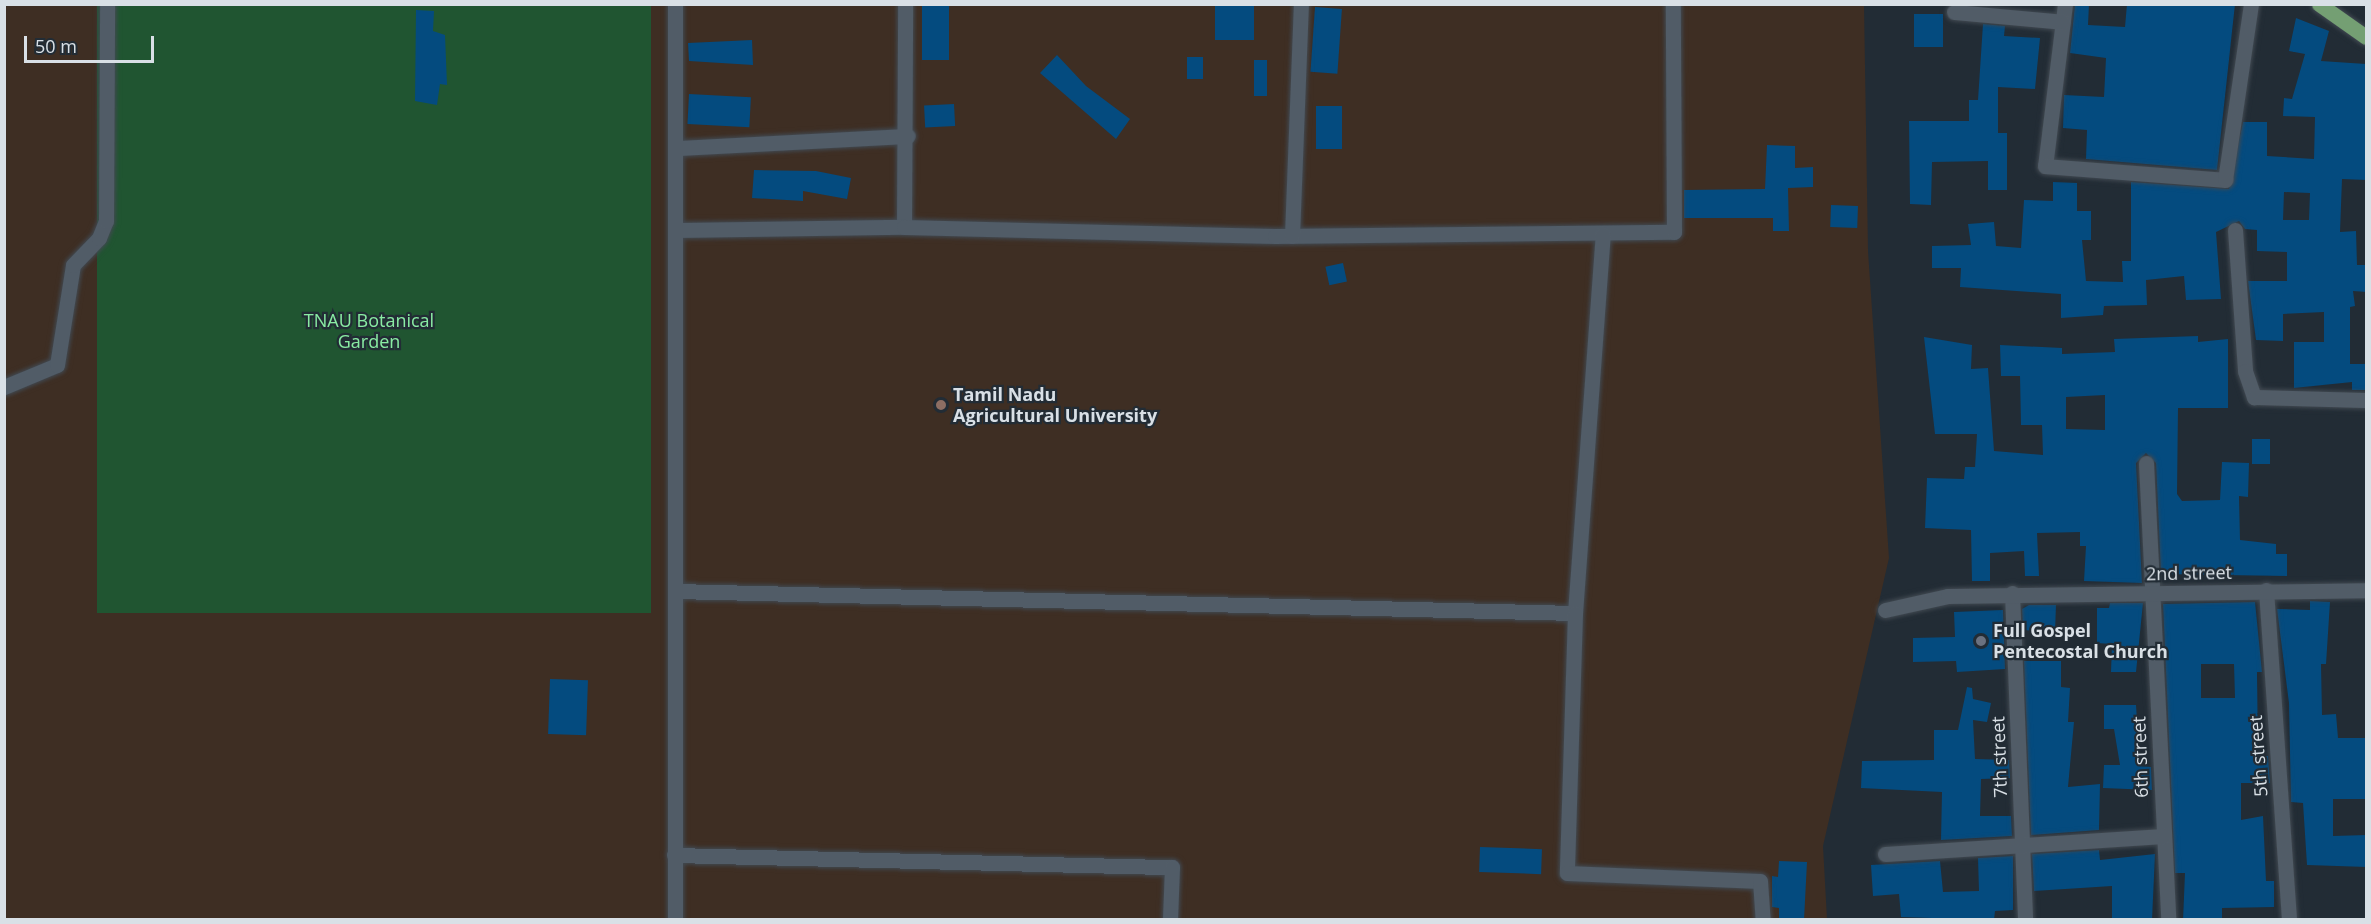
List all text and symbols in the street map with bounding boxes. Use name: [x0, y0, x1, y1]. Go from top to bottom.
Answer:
scale bar: [27, 24, 158, 62]
text: 50 m: [35, 34, 77, 58]
park label: TNAU Botanical Garden: [304, 310, 434, 352]
place label: Tamil Nadu Agricultural University: [953, 384, 1157, 426]
marker: Tamil Nadu Agricultural University: [934, 398, 948, 412]
street label: 2nd street: [2146, 561, 2232, 585]
place label: Full Gospel Pentecostal Church: [1993, 620, 2168, 662]
marker: Full Gospel Pentecostal Church: [1974, 634, 1988, 648]
street label: 5th street: [2244, 715, 2272, 797]
street label: 7th street: [1987, 716, 2011, 798]
street label: 6th street: [2128, 716, 2152, 798]

